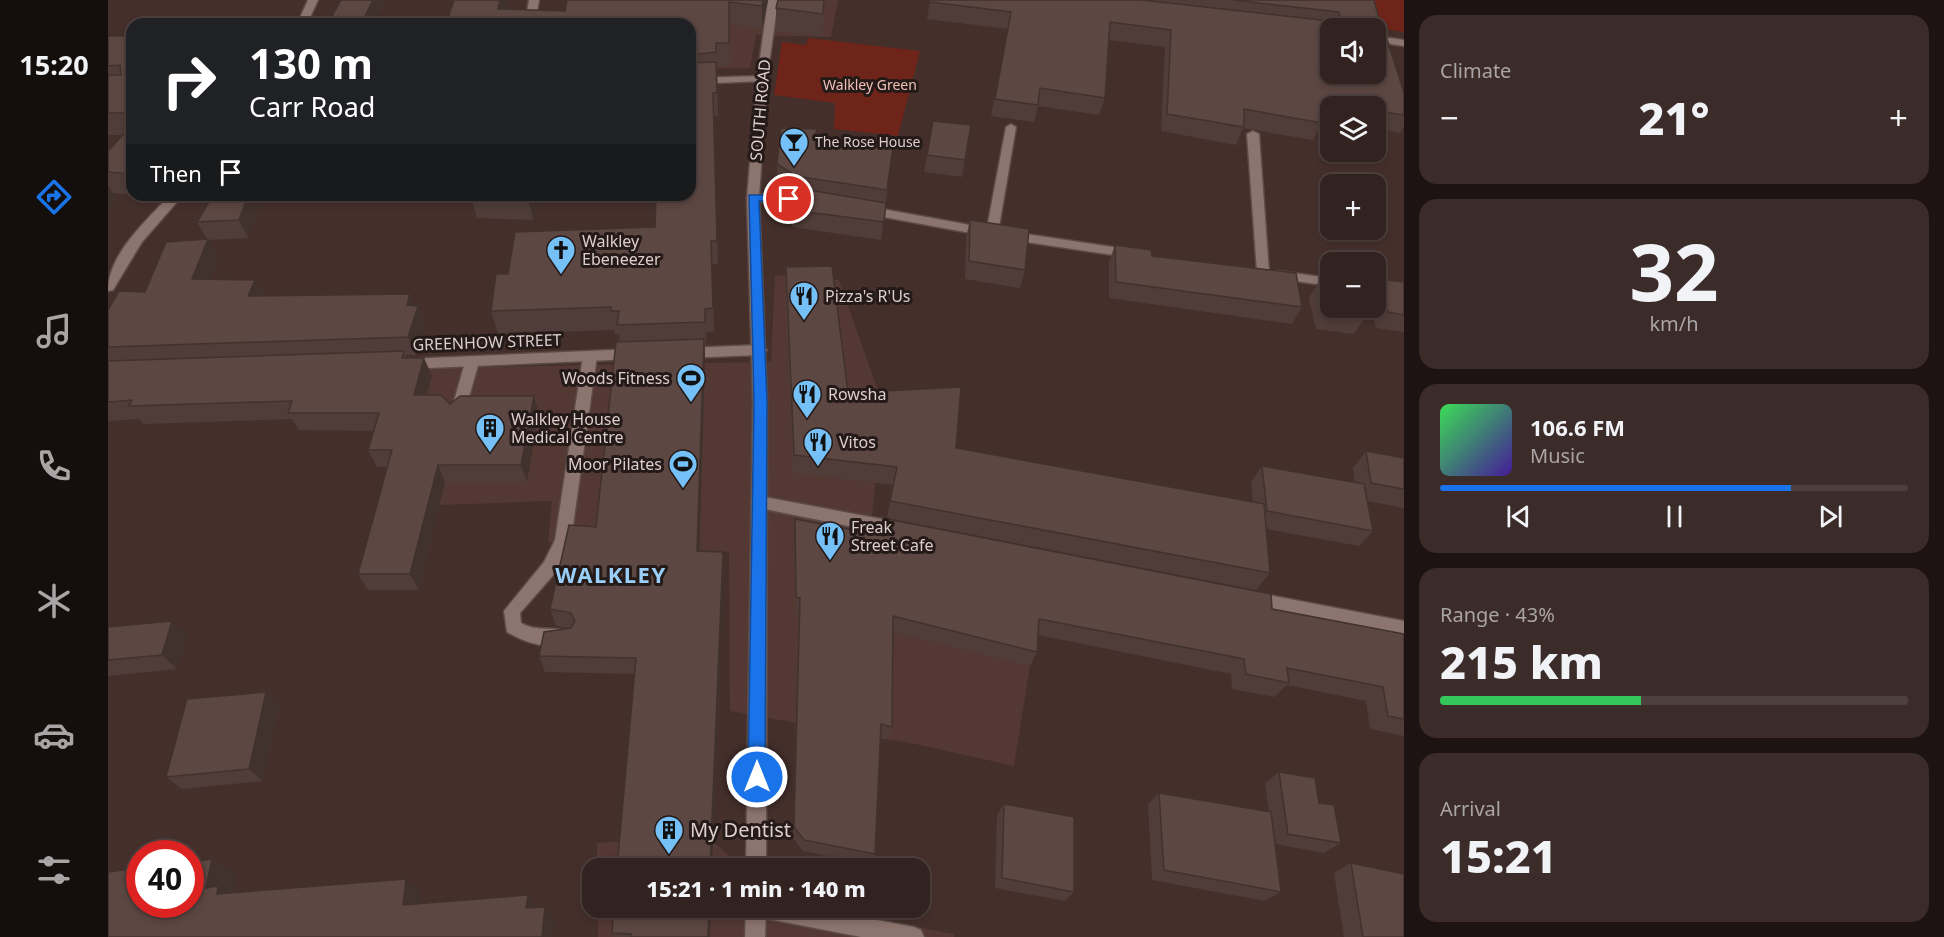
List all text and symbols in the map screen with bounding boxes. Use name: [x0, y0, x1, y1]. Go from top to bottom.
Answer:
map controls: [1320, 18, 1386, 318]
button: sound: [1320, 18, 1386, 84]
text: 130 m: [249, 34, 373, 91]
icon: right: [150, 42, 228, 120]
text: 15:20: [19, 46, 89, 83]
text: Climate: [1440, 57, 1511, 84]
street label: SOUTH ROAD: [745, 58, 775, 162]
park label: Walkley Green: [823, 75, 917, 94]
text: 21°: [1638, 87, 1710, 148]
text: Carr Road: [249, 88, 375, 125]
text: −: [1440, 95, 1459, 140]
text: +: [1889, 95, 1908, 140]
button: layers: [1320, 96, 1386, 162]
bar icon: The Rose House: [778, 126, 810, 168]
place label: The Rose House: [815, 132, 921, 151]
icon: arrive: [214, 156, 247, 189]
text: Then: [150, 158, 202, 188]
pin: [763, 173, 814, 224]
button: +: [1320, 174, 1386, 240]
icon: directions: [33, 176, 75, 218]
icon: arrive: [772, 182, 805, 215]
text: 32: [1629, 218, 1719, 324]
place label: Walkley Ebeneezer: [582, 230, 661, 270]
church icon: Walkley Ebeneezer: [545, 234, 577, 276]
button: −: [1320, 252, 1386, 318]
restaurant icon: Pizza's R'Us: [788, 280, 820, 322]
place label: Pizza's R'Us: [825, 285, 911, 307]
icon: music: [33, 310, 75, 352]
text: km/h: [1649, 310, 1699, 337]
street label: GREENHOW STREET: [412, 328, 562, 356]
sports icon: Woods Fitness: [675, 362, 707, 404]
place label: Woods Fitness: [562, 367, 670, 389]
restaurant icon: Rowsha: [791, 378, 823, 420]
place label: Rowsha: [828, 383, 886, 405]
place label: Walkley House Medical Centre: [511, 408, 624, 448]
building icon: Walkley House Medical Centre: [474, 412, 506, 454]
text: 106.6 FM: [1530, 412, 1625, 442]
restaurant icon: Vitos: [802, 426, 834, 468]
place label: Vitos: [839, 431, 876, 453]
text: Music: [1530, 442, 1585, 469]
icon: phone: [33, 445, 75, 487]
sports icon: Moor Pilates: [667, 448, 699, 490]
place label: Moor Pilates: [568, 453, 662, 475]
icon: previous: [1502, 500, 1535, 533]
icon: pause: [1658, 500, 1691, 533]
icon: next: [1814, 500, 1847, 533]
place label: Freak Street Cafe: [851, 516, 933, 556]
restaurant icon: Freak Street Cafe: [814, 520, 846, 562]
district label: WALKLEY: [555, 559, 667, 589]
icon: climate: [33, 580, 75, 622]
text: Range · 43%: [1440, 601, 1555, 628]
text: 215 km: [1440, 631, 1603, 692]
icon: car: [33, 714, 75, 756]
position arrow: [725, 745, 789, 809]
text: Arrival: [1440, 795, 1501, 822]
building icon: My Dentist: [653, 814, 685, 856]
place label: My Dentist: [690, 816, 791, 843]
text: 15:21: [1440, 825, 1557, 886]
speed limit sign: 40: [126, 840, 204, 918]
icon: filters: [33, 849, 75, 891]
text: 15:21 · 1 min · 140 m: [646, 873, 866, 903]

